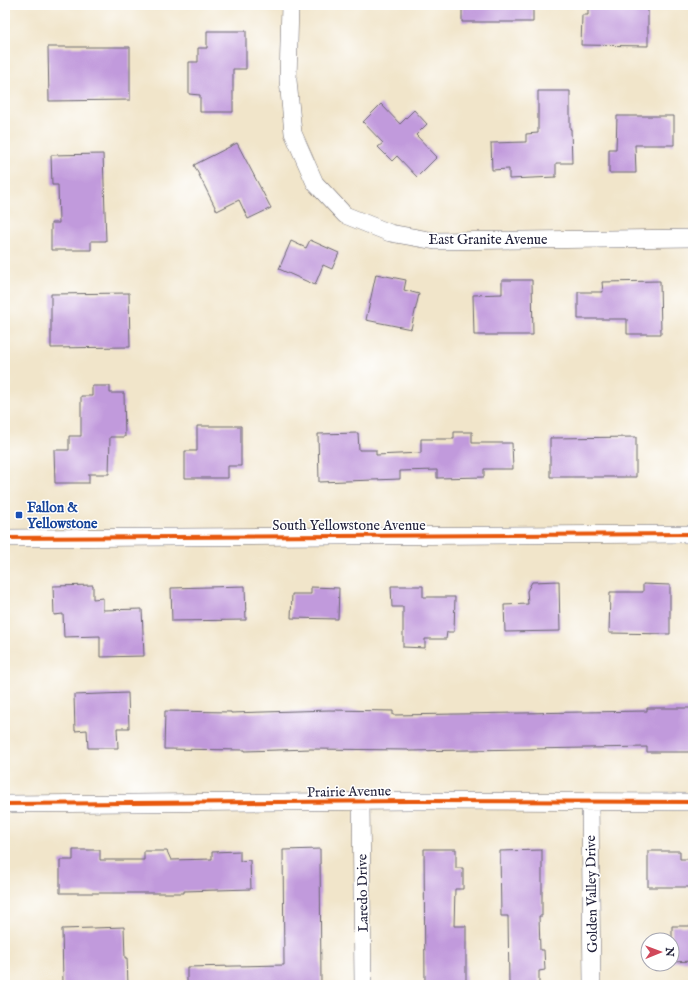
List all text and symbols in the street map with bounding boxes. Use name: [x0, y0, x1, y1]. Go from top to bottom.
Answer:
street label: East Granite Avenue: [428, 231, 548, 249]
place label: Fallon & Yellowstone: [27, 499, 98, 533]
marker: Fallon & Yellowstone: [14, 510, 24, 520]
street label: South Yellowstone Avenue: [272, 517, 426, 535]
street label: Prairie Avenue: [307, 782, 392, 802]
street label: Golden Valley Drive: [582, 834, 602, 953]
street label: Laredo Drive: [353, 853, 373, 932]
north arrow: [640, 932, 680, 972]
text: N: [662, 946, 676, 957]

